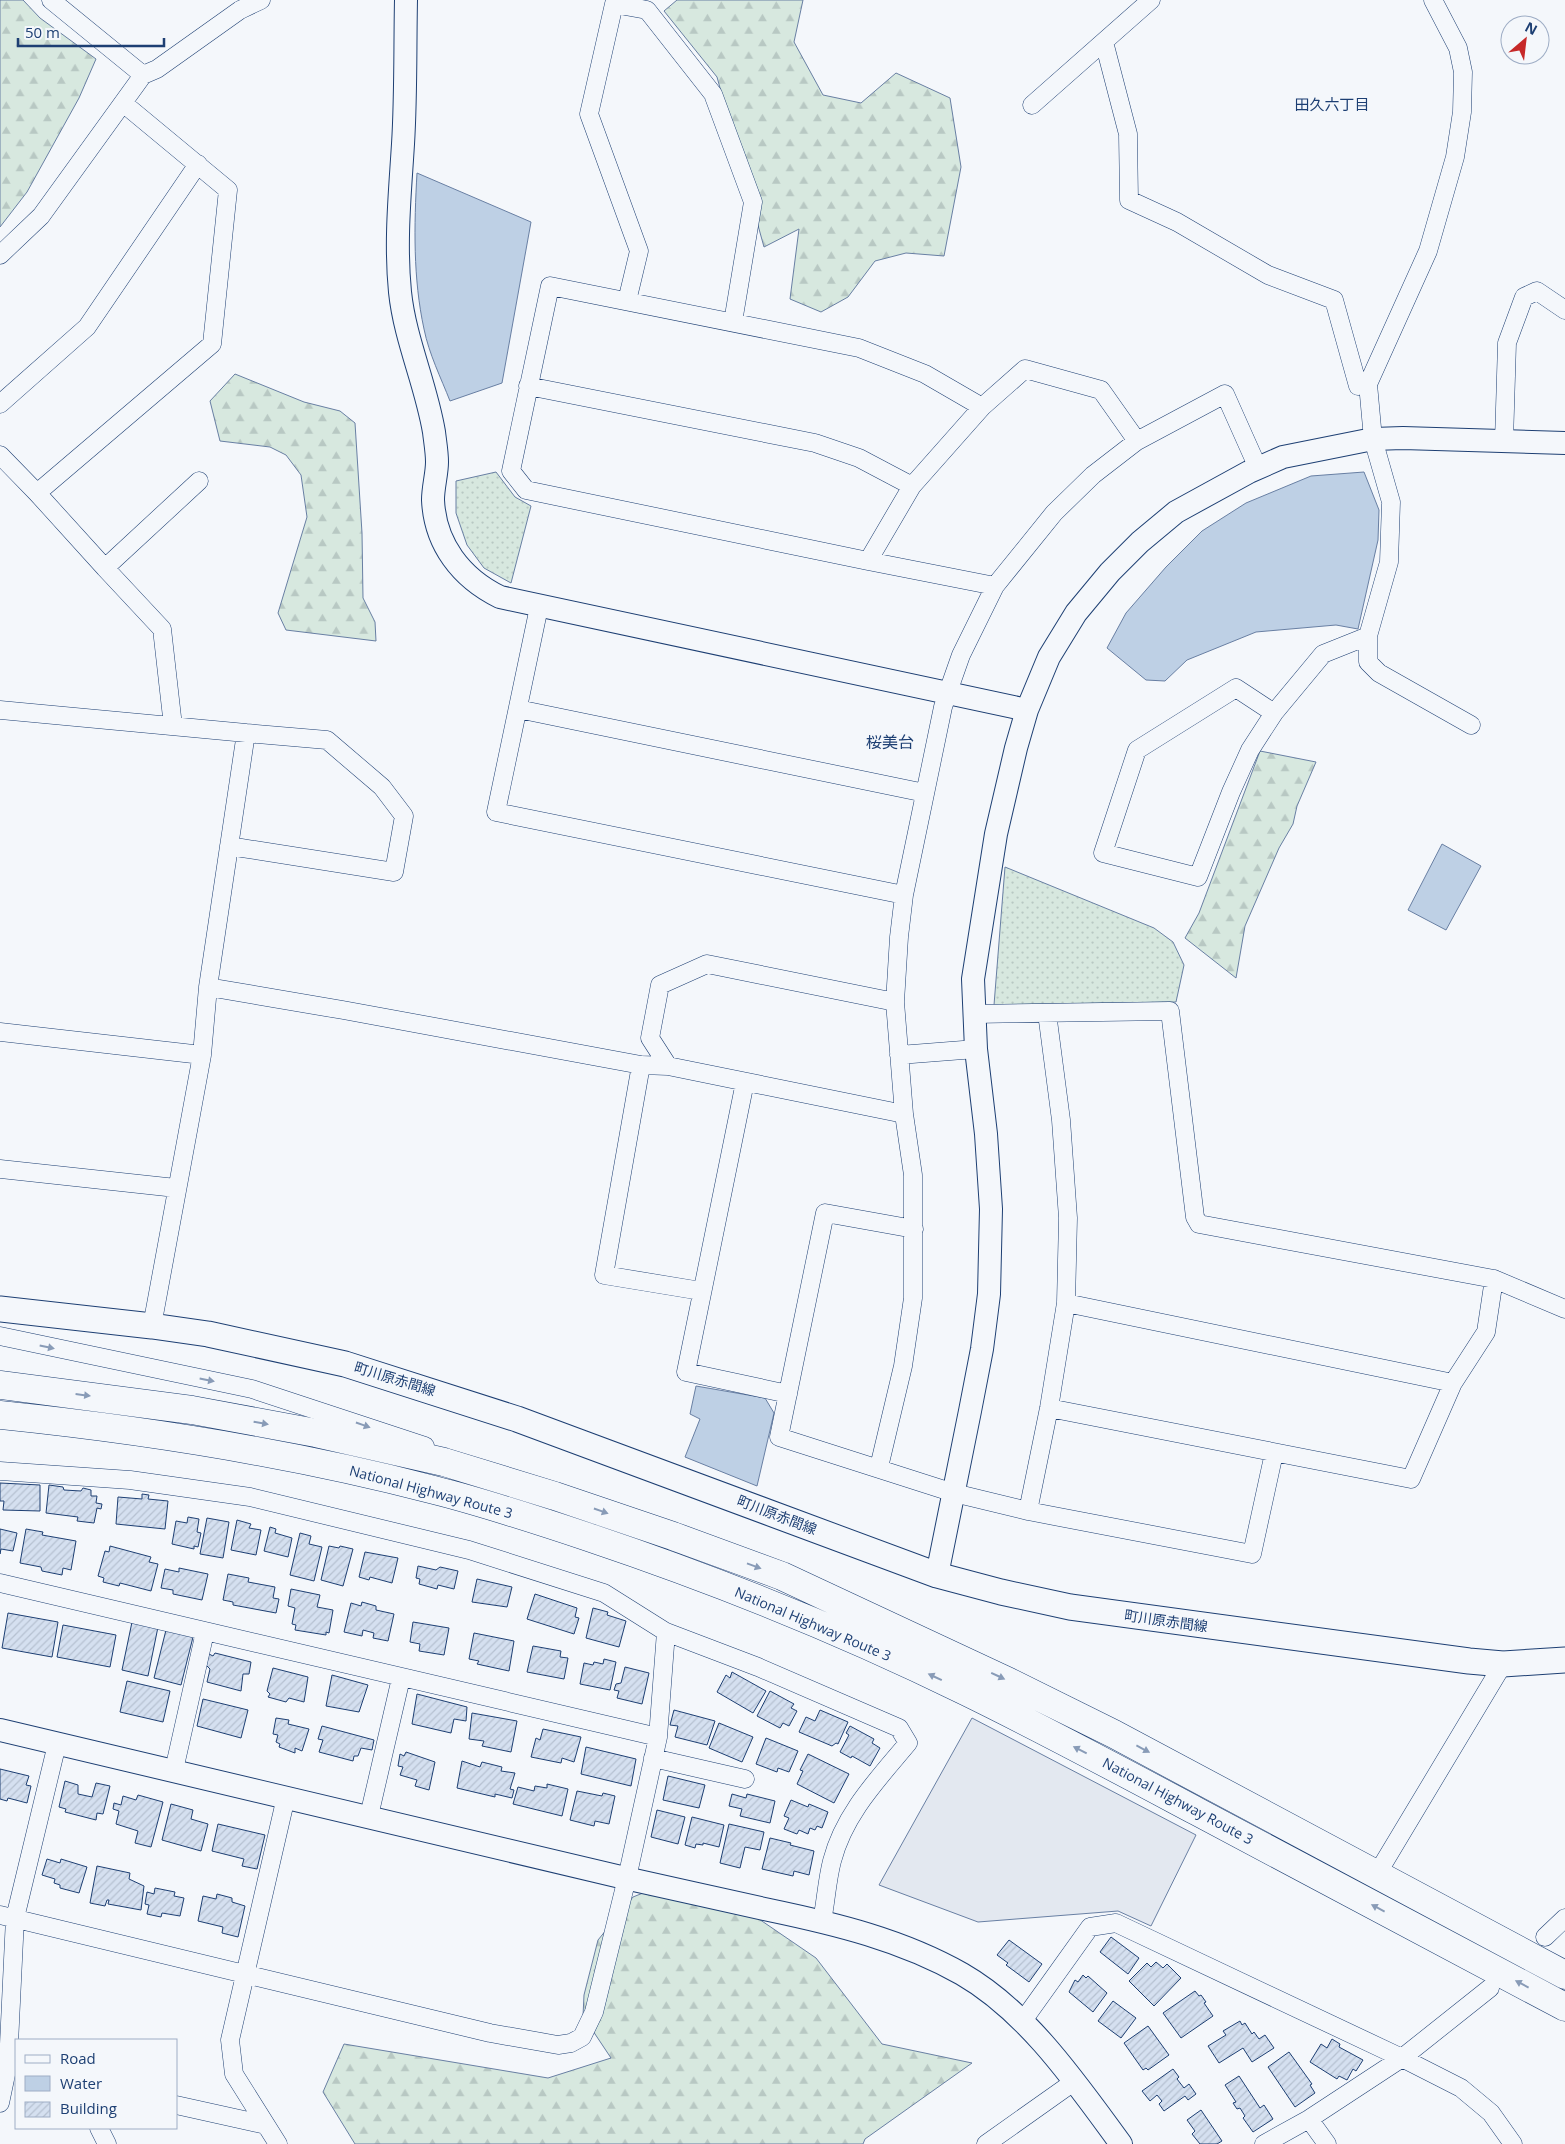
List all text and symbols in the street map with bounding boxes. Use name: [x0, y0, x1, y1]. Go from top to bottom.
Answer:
scale bar: [18, 15, 164, 47]
north arrow: [1500, 15, 1550, 65]
text: N: [1522, 17, 1541, 39]
text: 50 m: [25, 22, 60, 42]
district label: 田久六丁目: [1294, 94, 1370, 114]
district label: 桜美台: [866, 731, 914, 753]
one-way arrow: [40, 1344, 56, 1352]
street label: 町川原赤間線: [352, 1357, 438, 1400]
one-way arrow: [199, 1376, 214, 1384]
one-way arrow: [75, 1391, 91, 1399]
one-way arrow: [253, 1419, 269, 1427]
one-way arrow: [355, 1422, 370, 1429]
street label: National Highway Route 3: [347, 1461, 515, 1522]
street label: 町川原赤間線: [735, 1491, 820, 1538]
one-way arrow: [594, 1507, 609, 1515]
one-way arrow: [747, 1562, 762, 1570]
street label: National Highway Route 3: [732, 1582, 894, 1665]
street label: 町川原赤間線: [1123, 1605, 1209, 1636]
one-way arrow: [991, 1672, 1005, 1680]
one-way arrow: [928, 1673, 942, 1681]
one-way arrow: [1135, 1745, 1150, 1753]
one-way arrow: [1073, 1746, 1087, 1754]
street label: National Highway Route 3: [1099, 1753, 1257, 1848]
one-way arrow: [1371, 1904, 1386, 1912]
one-way arrow: [1515, 1980, 1529, 1988]
legend: [15, 2039, 178, 2129]
text: Road: [60, 2048, 96, 2068]
text: Water: [60, 2073, 102, 2093]
text: Building: [60, 2098, 117, 2118]

